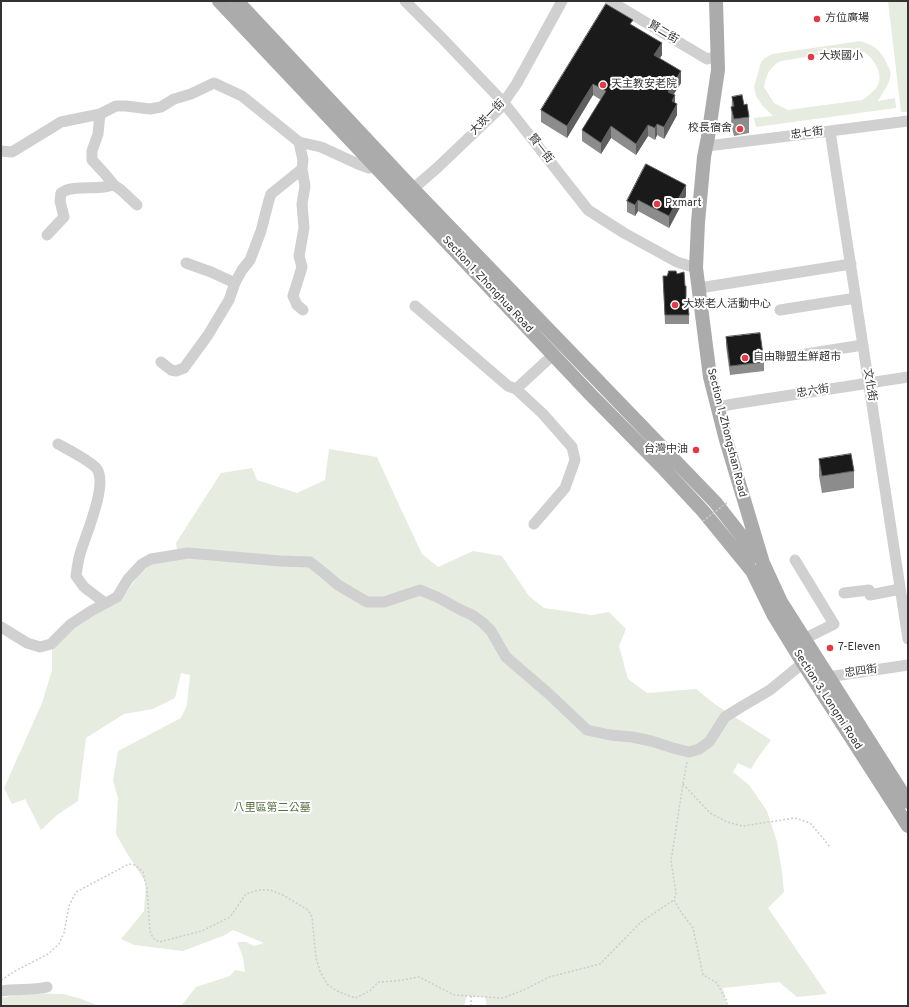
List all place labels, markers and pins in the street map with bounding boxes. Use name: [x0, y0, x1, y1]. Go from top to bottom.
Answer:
place label: 方位廣場: [825, 12, 869, 26]
marker: 方位廣場: [812, 14, 822, 24]
place label: 大崁國小: [819, 50, 863, 64]
marker: 大崁國小: [806, 52, 816, 62]
place label: 天主教安老院: [611, 78, 677, 92]
marker: 天主教安老院: [598, 80, 608, 90]
place label: 校長宿舍: [688, 122, 732, 136]
marker: 校長宿舍: [735, 124, 745, 134]
place label: Pxmart: [665, 197, 702, 211]
marker: Pxmart: [652, 199, 662, 209]
place label: 大崁老人活動中心: [683, 298, 771, 312]
marker: 大崁老人活動中心: [670, 300, 680, 310]
place label: 自由聯盟生鮮超市: [753, 351, 841, 365]
marker: 自由聯盟生鮮超市: [740, 353, 750, 363]
place label: 台灣中油: [644, 443, 688, 457]
marker: 台灣中油: [691, 445, 701, 455]
place label: 7-Eleven: [838, 641, 880, 655]
marker: 7-Eleven: [825, 643, 835, 653]

